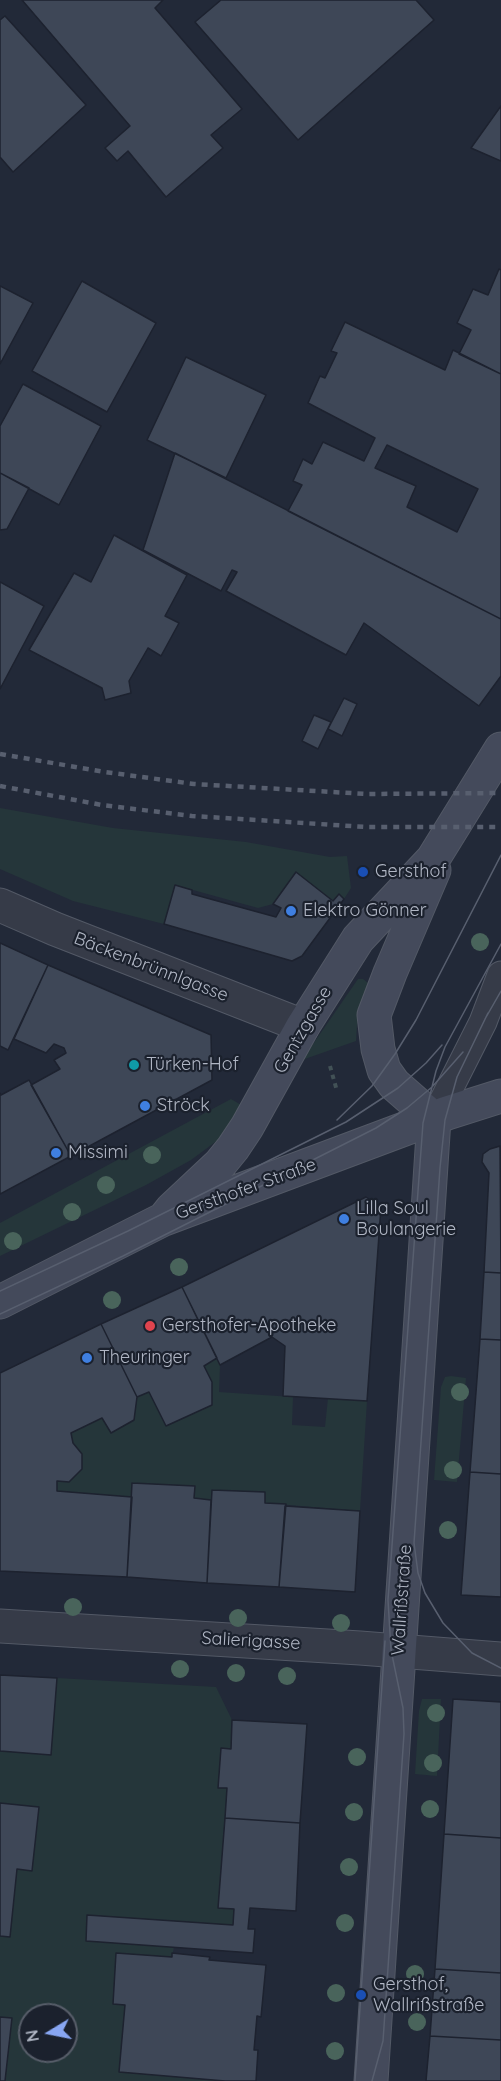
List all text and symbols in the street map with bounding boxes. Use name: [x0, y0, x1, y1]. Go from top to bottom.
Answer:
place label: Gersthof: [375, 861, 447, 883]
marker: Gersthof: [356, 865, 370, 879]
place label: Elektro Gönner: [303, 900, 427, 922]
marker: Elektro Gönner: [284, 904, 298, 918]
street label: Bäckenbrünnlgasse: [71, 928, 231, 1006]
street label: Gentzgasse: [269, 983, 337, 1077]
place label: Türken-Hof: [146, 1054, 239, 1076]
marker: Türken-Hof: [127, 1058, 141, 1072]
place label: Ströck: [157, 1095, 210, 1117]
marker: Ströck: [138, 1099, 152, 1113]
place label: Missimi: [68, 1142, 128, 1164]
marker: Missimi: [49, 1146, 63, 1160]
street label: Gersthofer Straße: [173, 1154, 319, 1224]
place label: Lilla Soul Boulangerie: [356, 1198, 456, 1240]
marker: Lilla Soul Boulangerie: [337, 1212, 351, 1226]
place label: Gersthofer-Apotheke: [162, 1315, 337, 1337]
marker: Gersthofer-Apotheke: [143, 1319, 157, 1333]
place label: Theuringer: [99, 1347, 190, 1369]
marker: Theuringer: [80, 1351, 94, 1365]
street label: Wallrißstraße: [387, 1544, 417, 1656]
street label: Salierigasse: [201, 1628, 301, 1654]
place label: Gersthof, Wallrißstraße: [373, 1974, 484, 2016]
marker: Gersthof, Wallrißstraße: [354, 1988, 368, 2002]
north arrow: [18, 2003, 78, 2063]
text: N: [21, 2028, 43, 2043]

